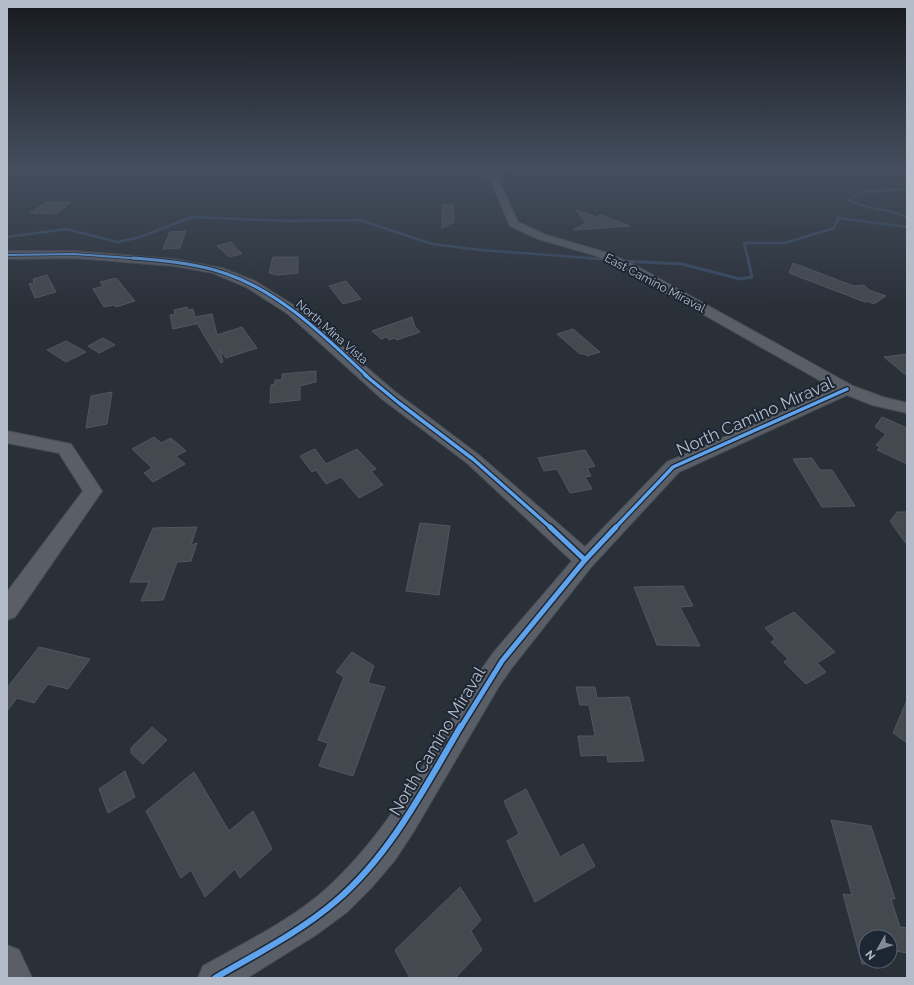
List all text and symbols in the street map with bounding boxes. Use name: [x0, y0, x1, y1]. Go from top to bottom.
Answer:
street label: East Camino Miraval: [602, 251, 708, 316]
street label: North Mina Vista: [293, 297, 371, 367]
street label: North Camino Miraval: [673, 372, 837, 460]
street label: North Camino Miraval: [385, 663, 490, 819]
north arrow: [858, 929, 898, 969]
text: N: [863, 948, 878, 962]

